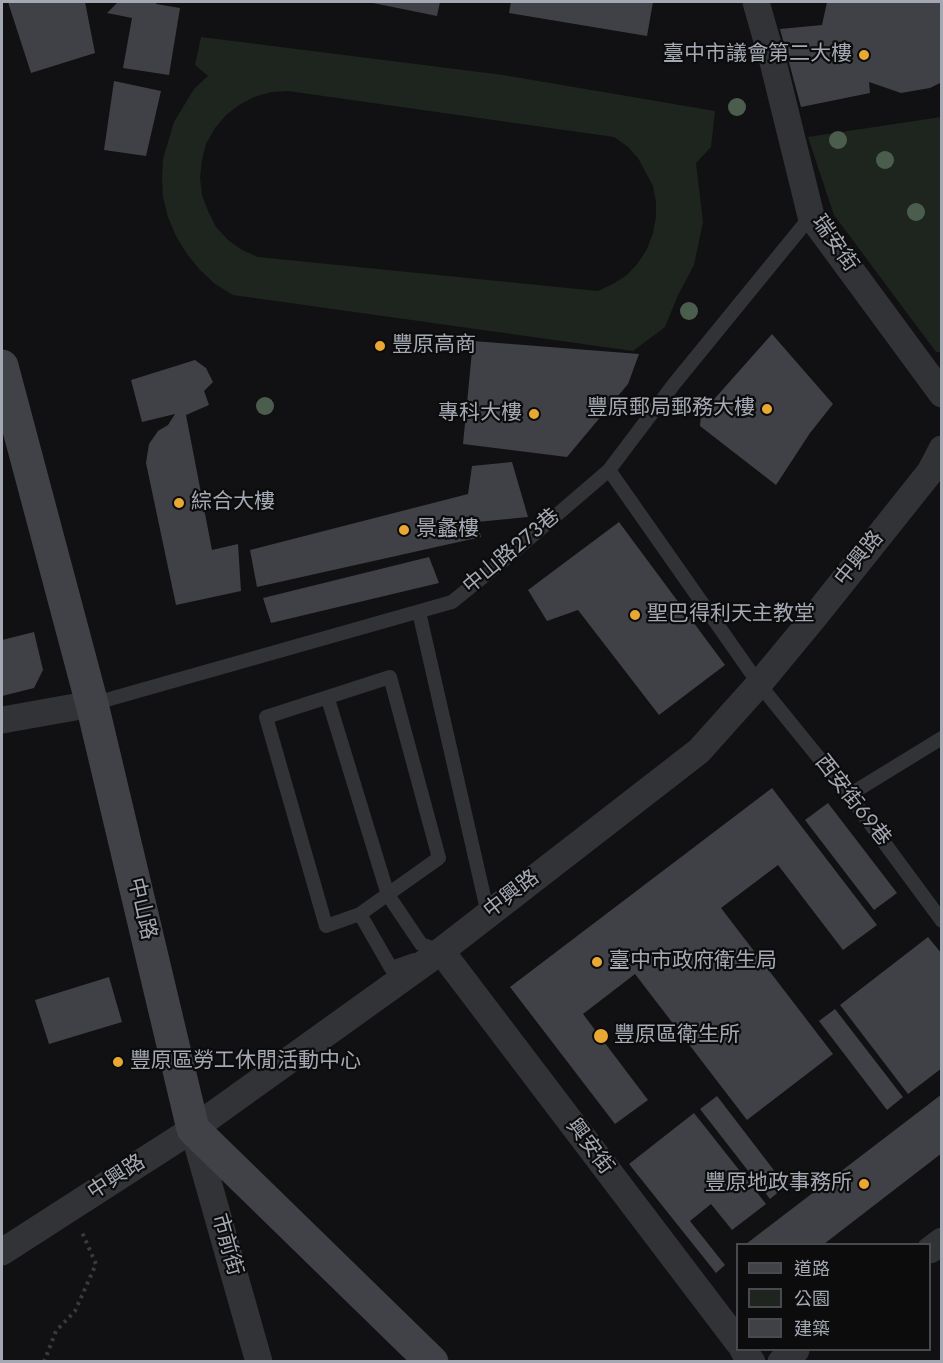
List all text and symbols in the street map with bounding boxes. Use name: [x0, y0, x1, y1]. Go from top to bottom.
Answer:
place label: 臺中市議會第二大樓: [663, 42, 852, 68]
marker: 臺中市議會第二大樓: [857, 48, 871, 62]
street label: 瑞安街: [806, 211, 862, 277]
place label: 豐原高商: [392, 333, 476, 359]
marker: 豐原高商: [373, 339, 387, 353]
place label: 豐原郵局郵務大樓: [587, 396, 755, 422]
place label: 專科大樓: [438, 401, 522, 427]
marker: 豐原郵局郵務大樓: [760, 402, 774, 416]
marker: 專科大樓: [527, 407, 541, 421]
place label: 綜合大樓: [191, 490, 275, 516]
marker: 綜合大樓: [172, 496, 186, 510]
street label: 中山路273巷: [459, 504, 565, 600]
place label: 景蠡樓: [416, 517, 479, 543]
marker: 景蠡樓: [397, 523, 411, 537]
street label: 中興路: [830, 527, 890, 591]
place label: 聖巴得利天主教堂: [647, 602, 815, 628]
marker: 聖巴得利天主教堂: [628, 608, 642, 622]
street label: 西安街69巷: [809, 751, 895, 851]
street label: 中興路: [479, 866, 545, 924]
street label: 中山路: [122, 875, 160, 943]
place label: 臺中市政府衛生局: [609, 949, 777, 975]
marker: 臺中市政府衛生局: [590, 955, 604, 969]
place label: 豐原區衛生所: [614, 1023, 740, 1049]
marker: 豐原區衛生所: [592, 1027, 610, 1045]
place label: 豐原區勞工休閒活動中心: [130, 1049, 361, 1075]
marker: 豐原區勞工休閒活動中心: [111, 1055, 125, 1069]
street label: 興安街: [560, 1114, 618, 1180]
street label: 中興路: [84, 1150, 150, 1206]
place label: 豐原地政事務所: [705, 1171, 852, 1197]
marker: 豐原地政事務所: [857, 1177, 871, 1191]
street label: 市前街: [205, 1211, 247, 1279]
legend: [736, 1243, 931, 1351]
text: 道路: [794, 1256, 830, 1282]
text: 公園: [794, 1286, 830, 1312]
text: 建築: [794, 1316, 830, 1342]

